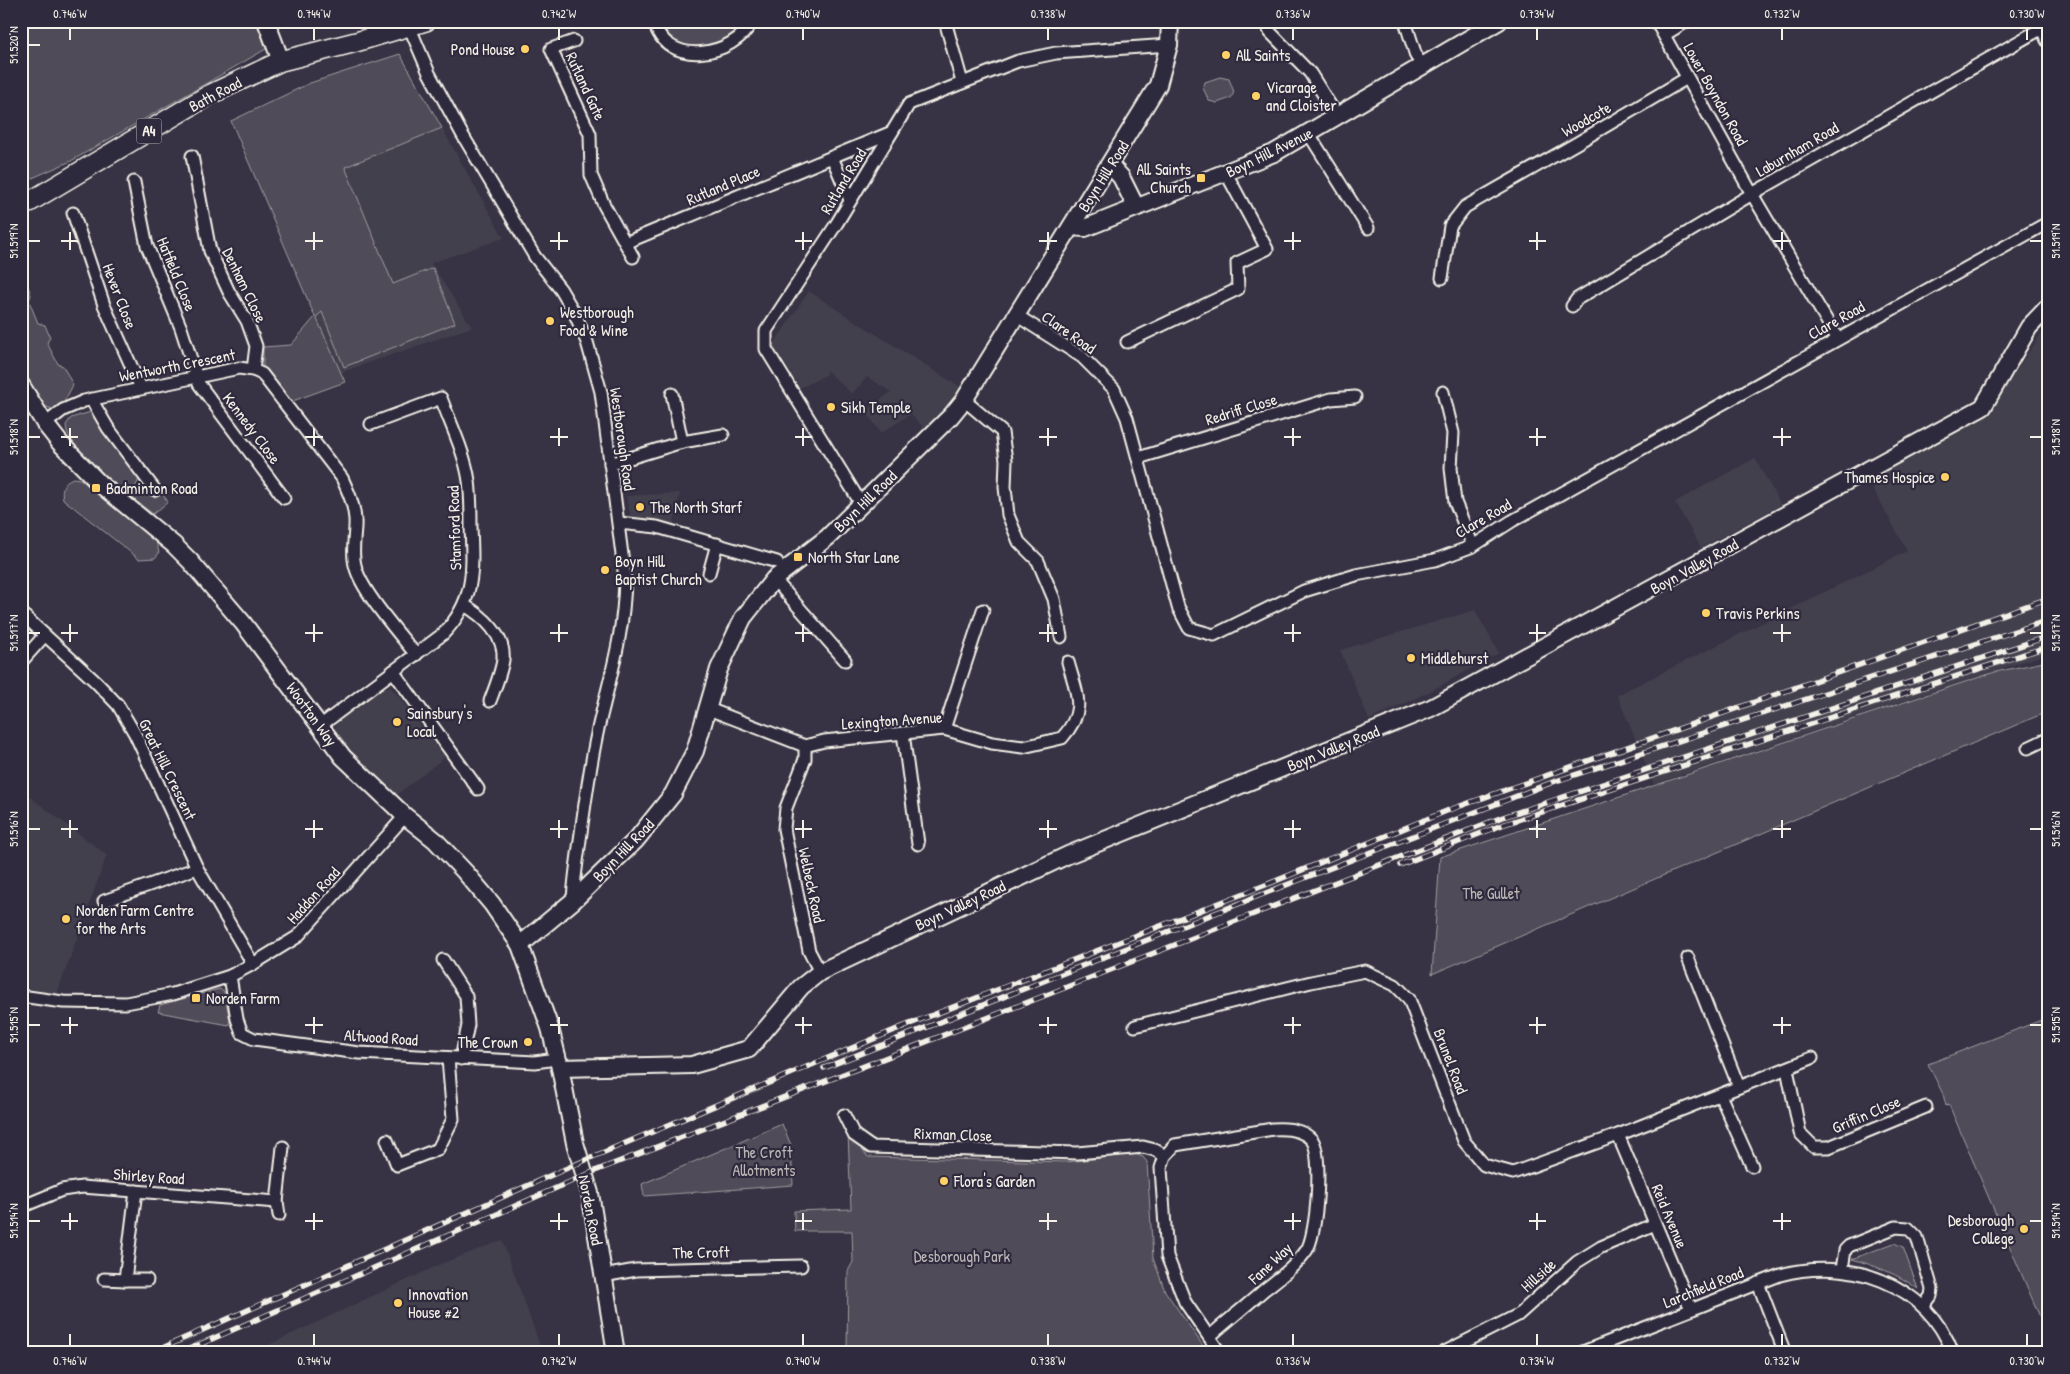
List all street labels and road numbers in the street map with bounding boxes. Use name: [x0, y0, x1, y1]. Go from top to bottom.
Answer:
street label: Lower Boyndon Road: [1679, 39, 1753, 149]
street label: Rutland Gate: [561, 48, 612, 124]
street label: Bath Road: [185, 71, 245, 117]
street label: Woodcote: [1557, 96, 1615, 142]
street label: Laburnham Road: [1751, 116, 1843, 182]
road number: A4: [136, 118, 162, 144]
street label: Boyn Hill Avenue: [1222, 121, 1317, 183]
street label: Boyn Hill Road: [1072, 136, 1134, 216]
street label: Rutland Road: [815, 144, 871, 218]
street label: Rutland Place: [683, 159, 764, 210]
street label: Hatfield Close: [152, 234, 202, 315]
street label: Denham Close: [217, 244, 273, 327]
street label: Hever Close: [97, 260, 143, 332]
street label: Clare Road: [1804, 295, 1868, 345]
street label: Clare Road: [1037, 305, 1101, 359]
street label: Wentworth Crescent: [117, 343, 237, 387]
street label: Westborough Road: [605, 386, 641, 492]
street label: Kennedy Close: [218, 388, 287, 469]
street label: Redriff Close: [1203, 388, 1280, 430]
street label: Boyn Hill Road: [829, 465, 901, 537]
street label: Stamford Road: [442, 485, 466, 571]
street label: Clare Road: [1451, 493, 1515, 543]
street label: Boyn Valley Road: [1646, 533, 1742, 599]
street label: Wootton Way: [281, 678, 343, 751]
street label: Lexington Avenue: [841, 705, 944, 734]
street label: Great Hill Crescent: [134, 715, 202, 824]
street label: Boyn Valley Road: [1284, 720, 1382, 776]
street label: Boyn Hill Road: [587, 814, 659, 886]
street label: Welbeck Road: [793, 845, 831, 925]
street label: Haddon Road: [281, 862, 345, 928]
street label: Boyn Valley Road: [911, 874, 1009, 936]
street label: Altwood Road: [343, 1023, 419, 1051]
street label: Brunel Road: [1428, 1025, 1474, 1097]
street label: Griffin Close: [1828, 1090, 1904, 1138]
street label: Rixman Close: [914, 1122, 993, 1146]
street label: Shirley Road: [113, 1163, 185, 1189]
street label: Norden Road: [573, 1173, 609, 1247]
street label: Reid Avenue: [1647, 1181, 1694, 1252]
street label: Fane Way: [1243, 1237, 1297, 1290]
street label: The Croft: [672, 1240, 730, 1263]
street label: Hillside: [1516, 1253, 1561, 1297]
street label: Larchfield Road: [1660, 1261, 1746, 1313]

